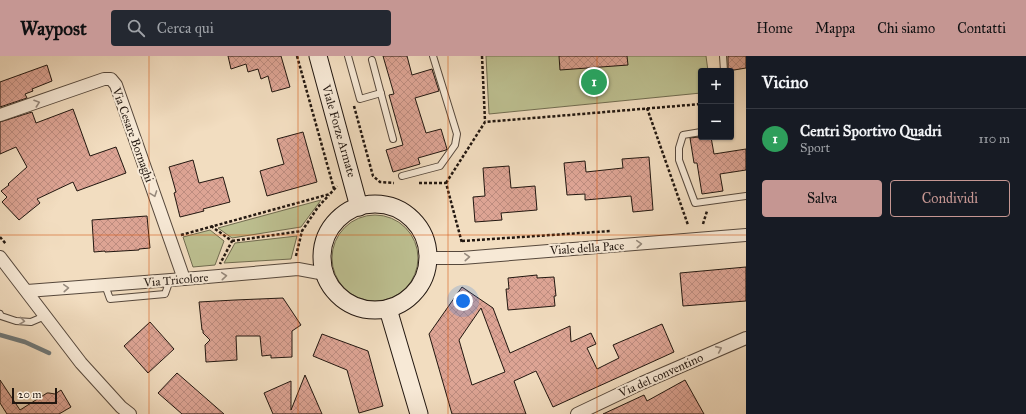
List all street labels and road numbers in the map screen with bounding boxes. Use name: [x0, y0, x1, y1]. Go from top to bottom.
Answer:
street label: Viale Forze Armate: [319, 82, 359, 179]
street label: Via Cesare Bornaghi: [108, 85, 157, 185]
street label: Viale della Pace: [548, 238, 625, 258]
street label: Via Tricolore: [142, 270, 209, 290]
street label: Via del conventino: [616, 350, 705, 400]

